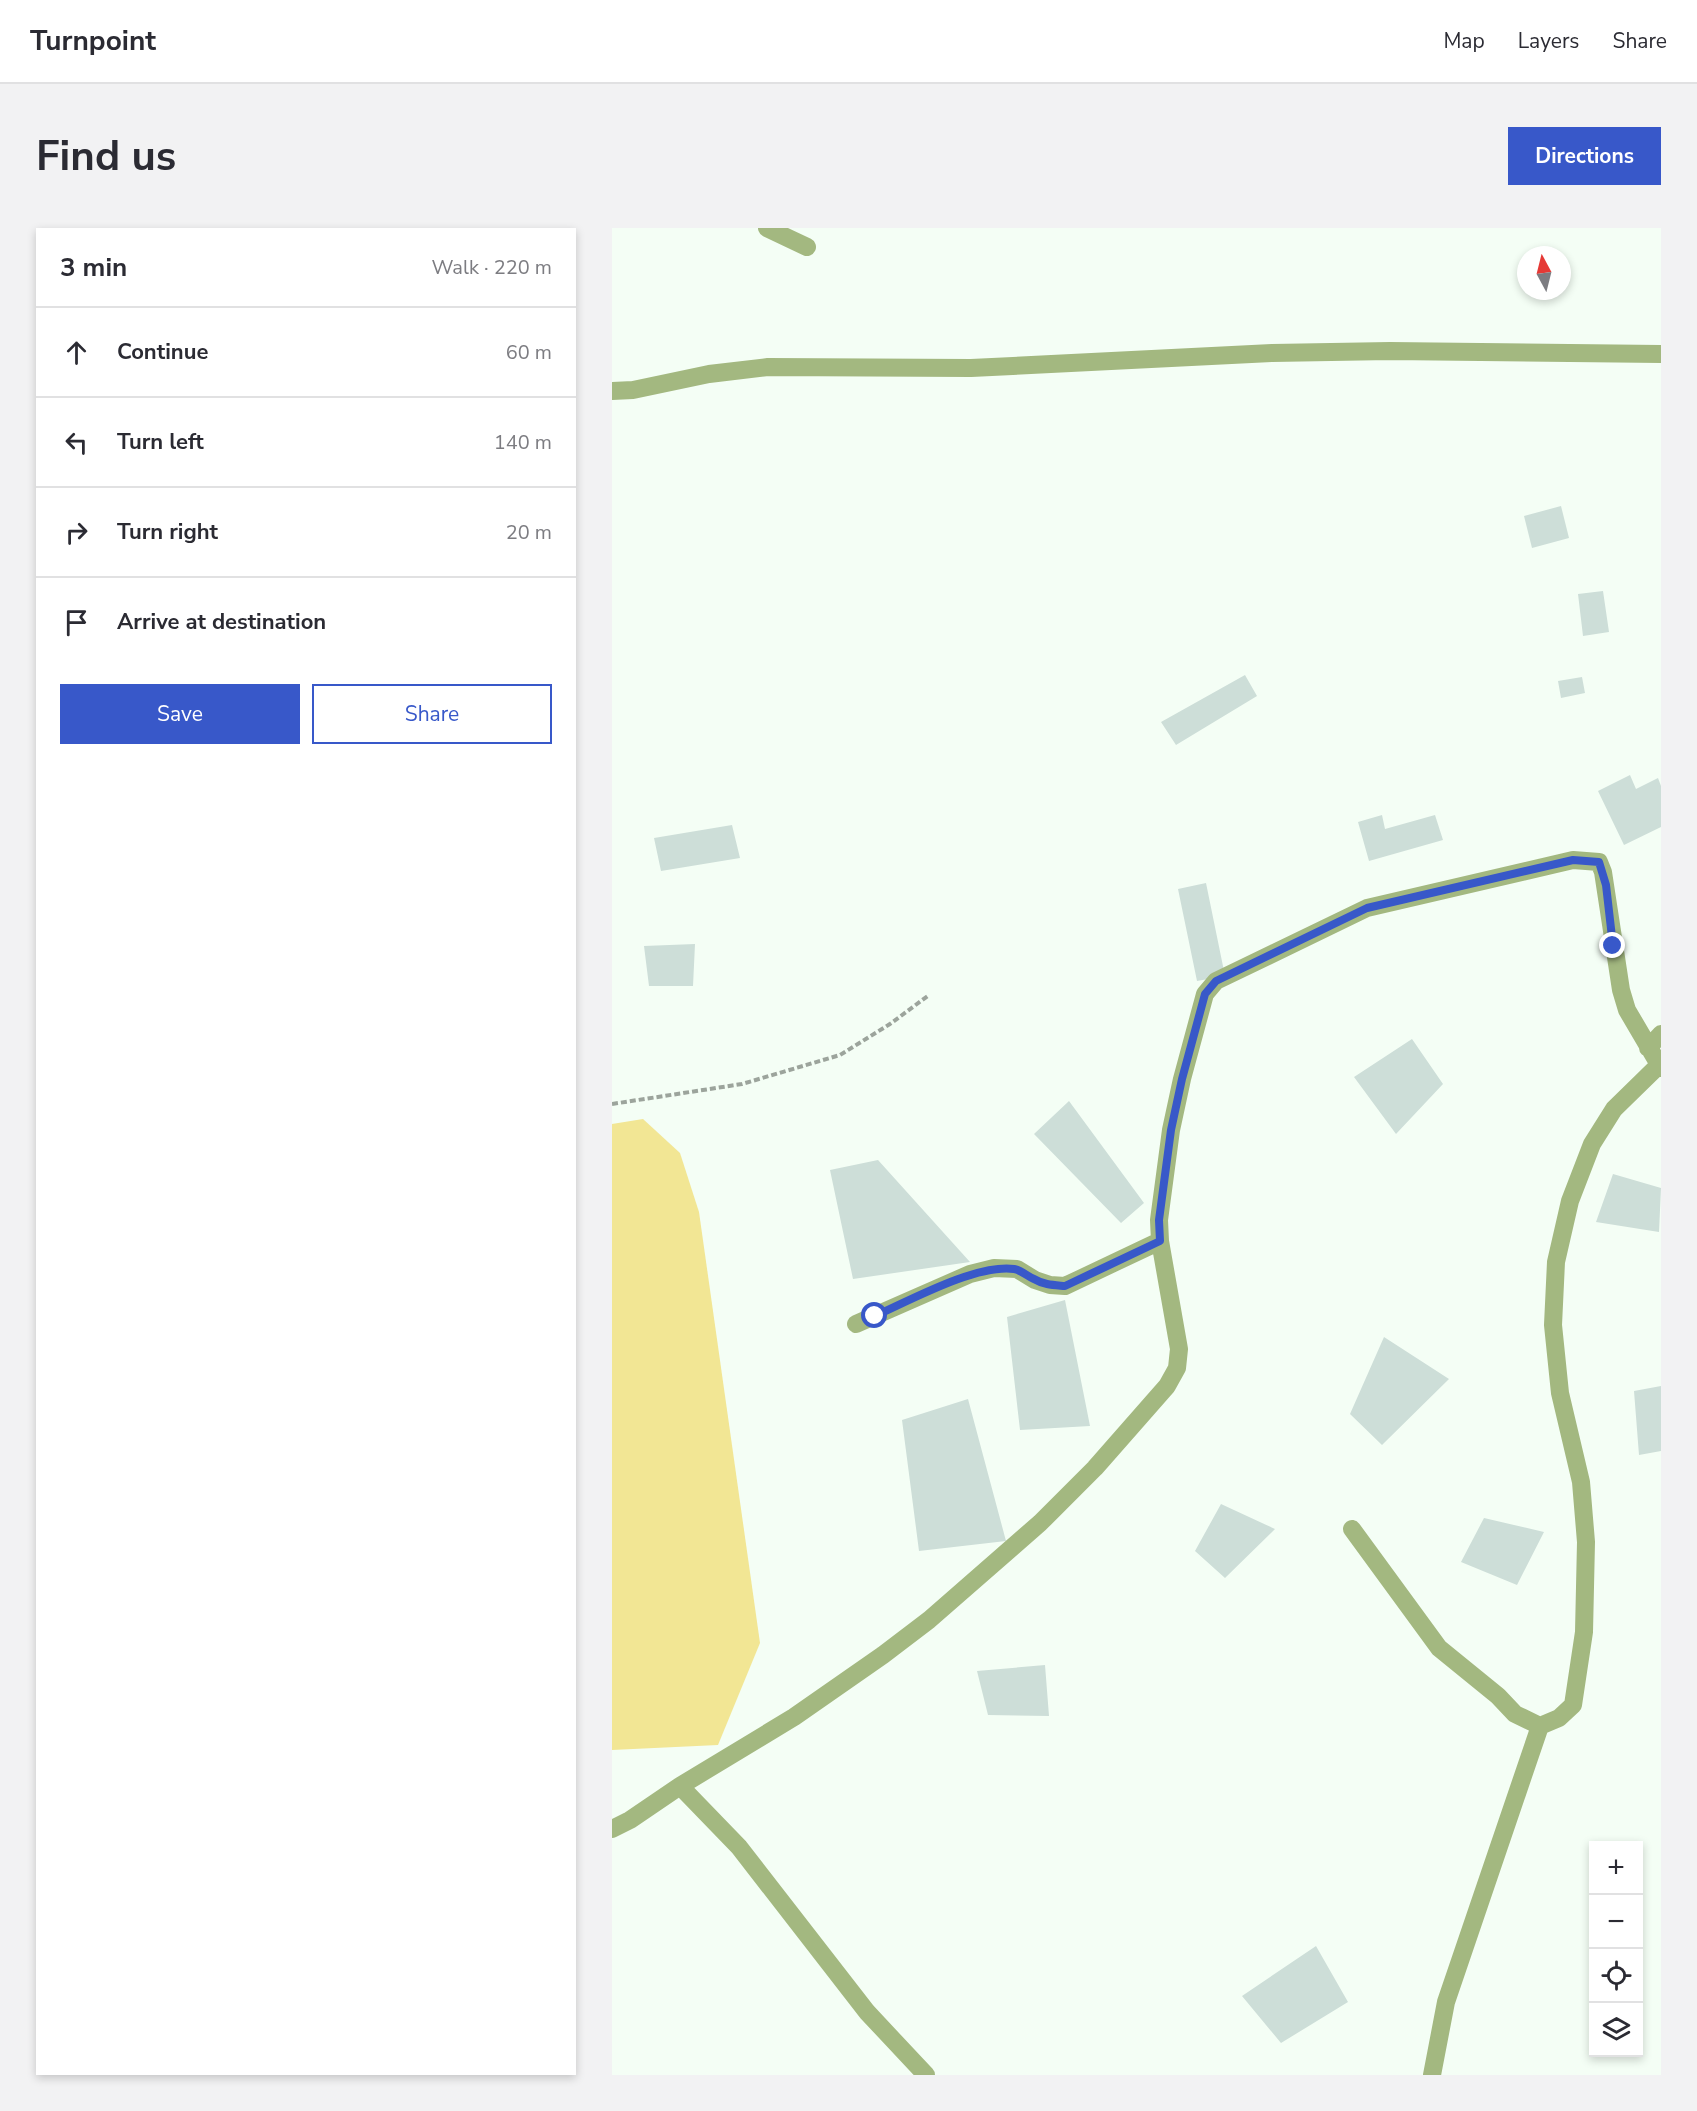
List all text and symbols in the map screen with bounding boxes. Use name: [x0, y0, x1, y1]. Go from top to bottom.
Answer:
text: Turnpoint: [30, 22, 156, 60]
text: Map: [1443, 27, 1485, 55]
text: Layers: [1518, 27, 1579, 55]
text: Share: [1612, 27, 1667, 55]
button: Directions: [1508, 127, 1661, 185]
text: Find us: [36, 128, 176, 185]
north arrow: [1517, 246, 1571, 300]
text: 3 min: [60, 250, 127, 285]
text: Walk · 220 m: [432, 254, 552, 281]
icon: ahead: [60, 336, 93, 369]
text: Continue: [117, 337, 208, 367]
text: 60 m: [506, 339, 552, 366]
icon: left: [60, 426, 93, 459]
text: Turn left: [117, 427, 204, 457]
text: 140 m: [494, 429, 552, 456]
icon: right: [60, 516, 93, 549]
text: Turn right: [117, 517, 218, 547]
text: 20 m: [506, 519, 552, 546]
icon: arrive: [60, 606, 93, 639]
text: Arrive at destination: [117, 607, 326, 637]
button: Save: [60, 684, 300, 744]
button: Share: [312, 684, 552, 744]
route end: [1599, 932, 1625, 958]
route start: [861, 1302, 887, 1328]
map controls: [1589, 1841, 1643, 2057]
button: +: [1589, 1841, 1643, 1895]
button: −: [1589, 1895, 1643, 1949]
button: locate: [1589, 1949, 1643, 2003]
button: layers: [1589, 2003, 1643, 2057]

